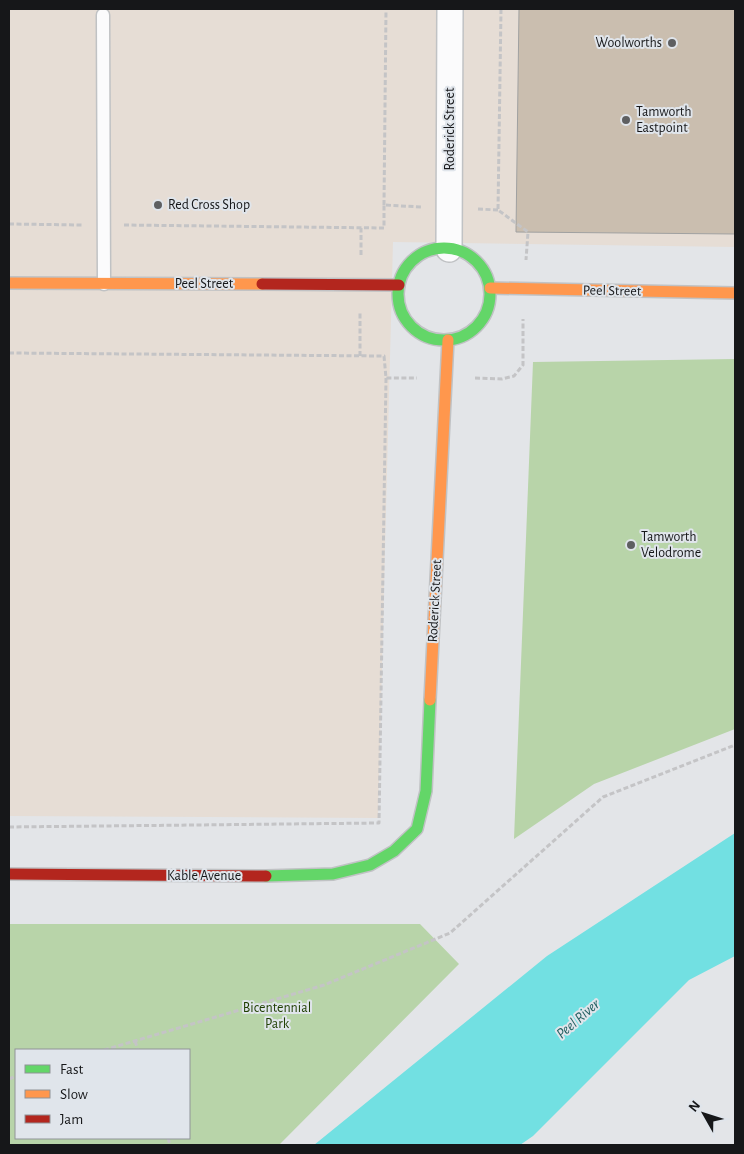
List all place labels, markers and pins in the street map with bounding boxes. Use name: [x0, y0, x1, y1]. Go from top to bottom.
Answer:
place label: Woolworths: [596, 36, 662, 50]
marker: Woolworths: [666, 37, 678, 49]
place label: Tamworth Eastpoint: [636, 105, 691, 135]
marker: Tamworth Eastpoint: [620, 114, 632, 126]
place label: Red Cross Shop: [168, 198, 250, 212]
marker: Red Cross Shop: [152, 199, 164, 211]
place label: Tamworth Velodrome: [641, 530, 701, 560]
marker: Tamworth Velodrome: [625, 539, 637, 551]

